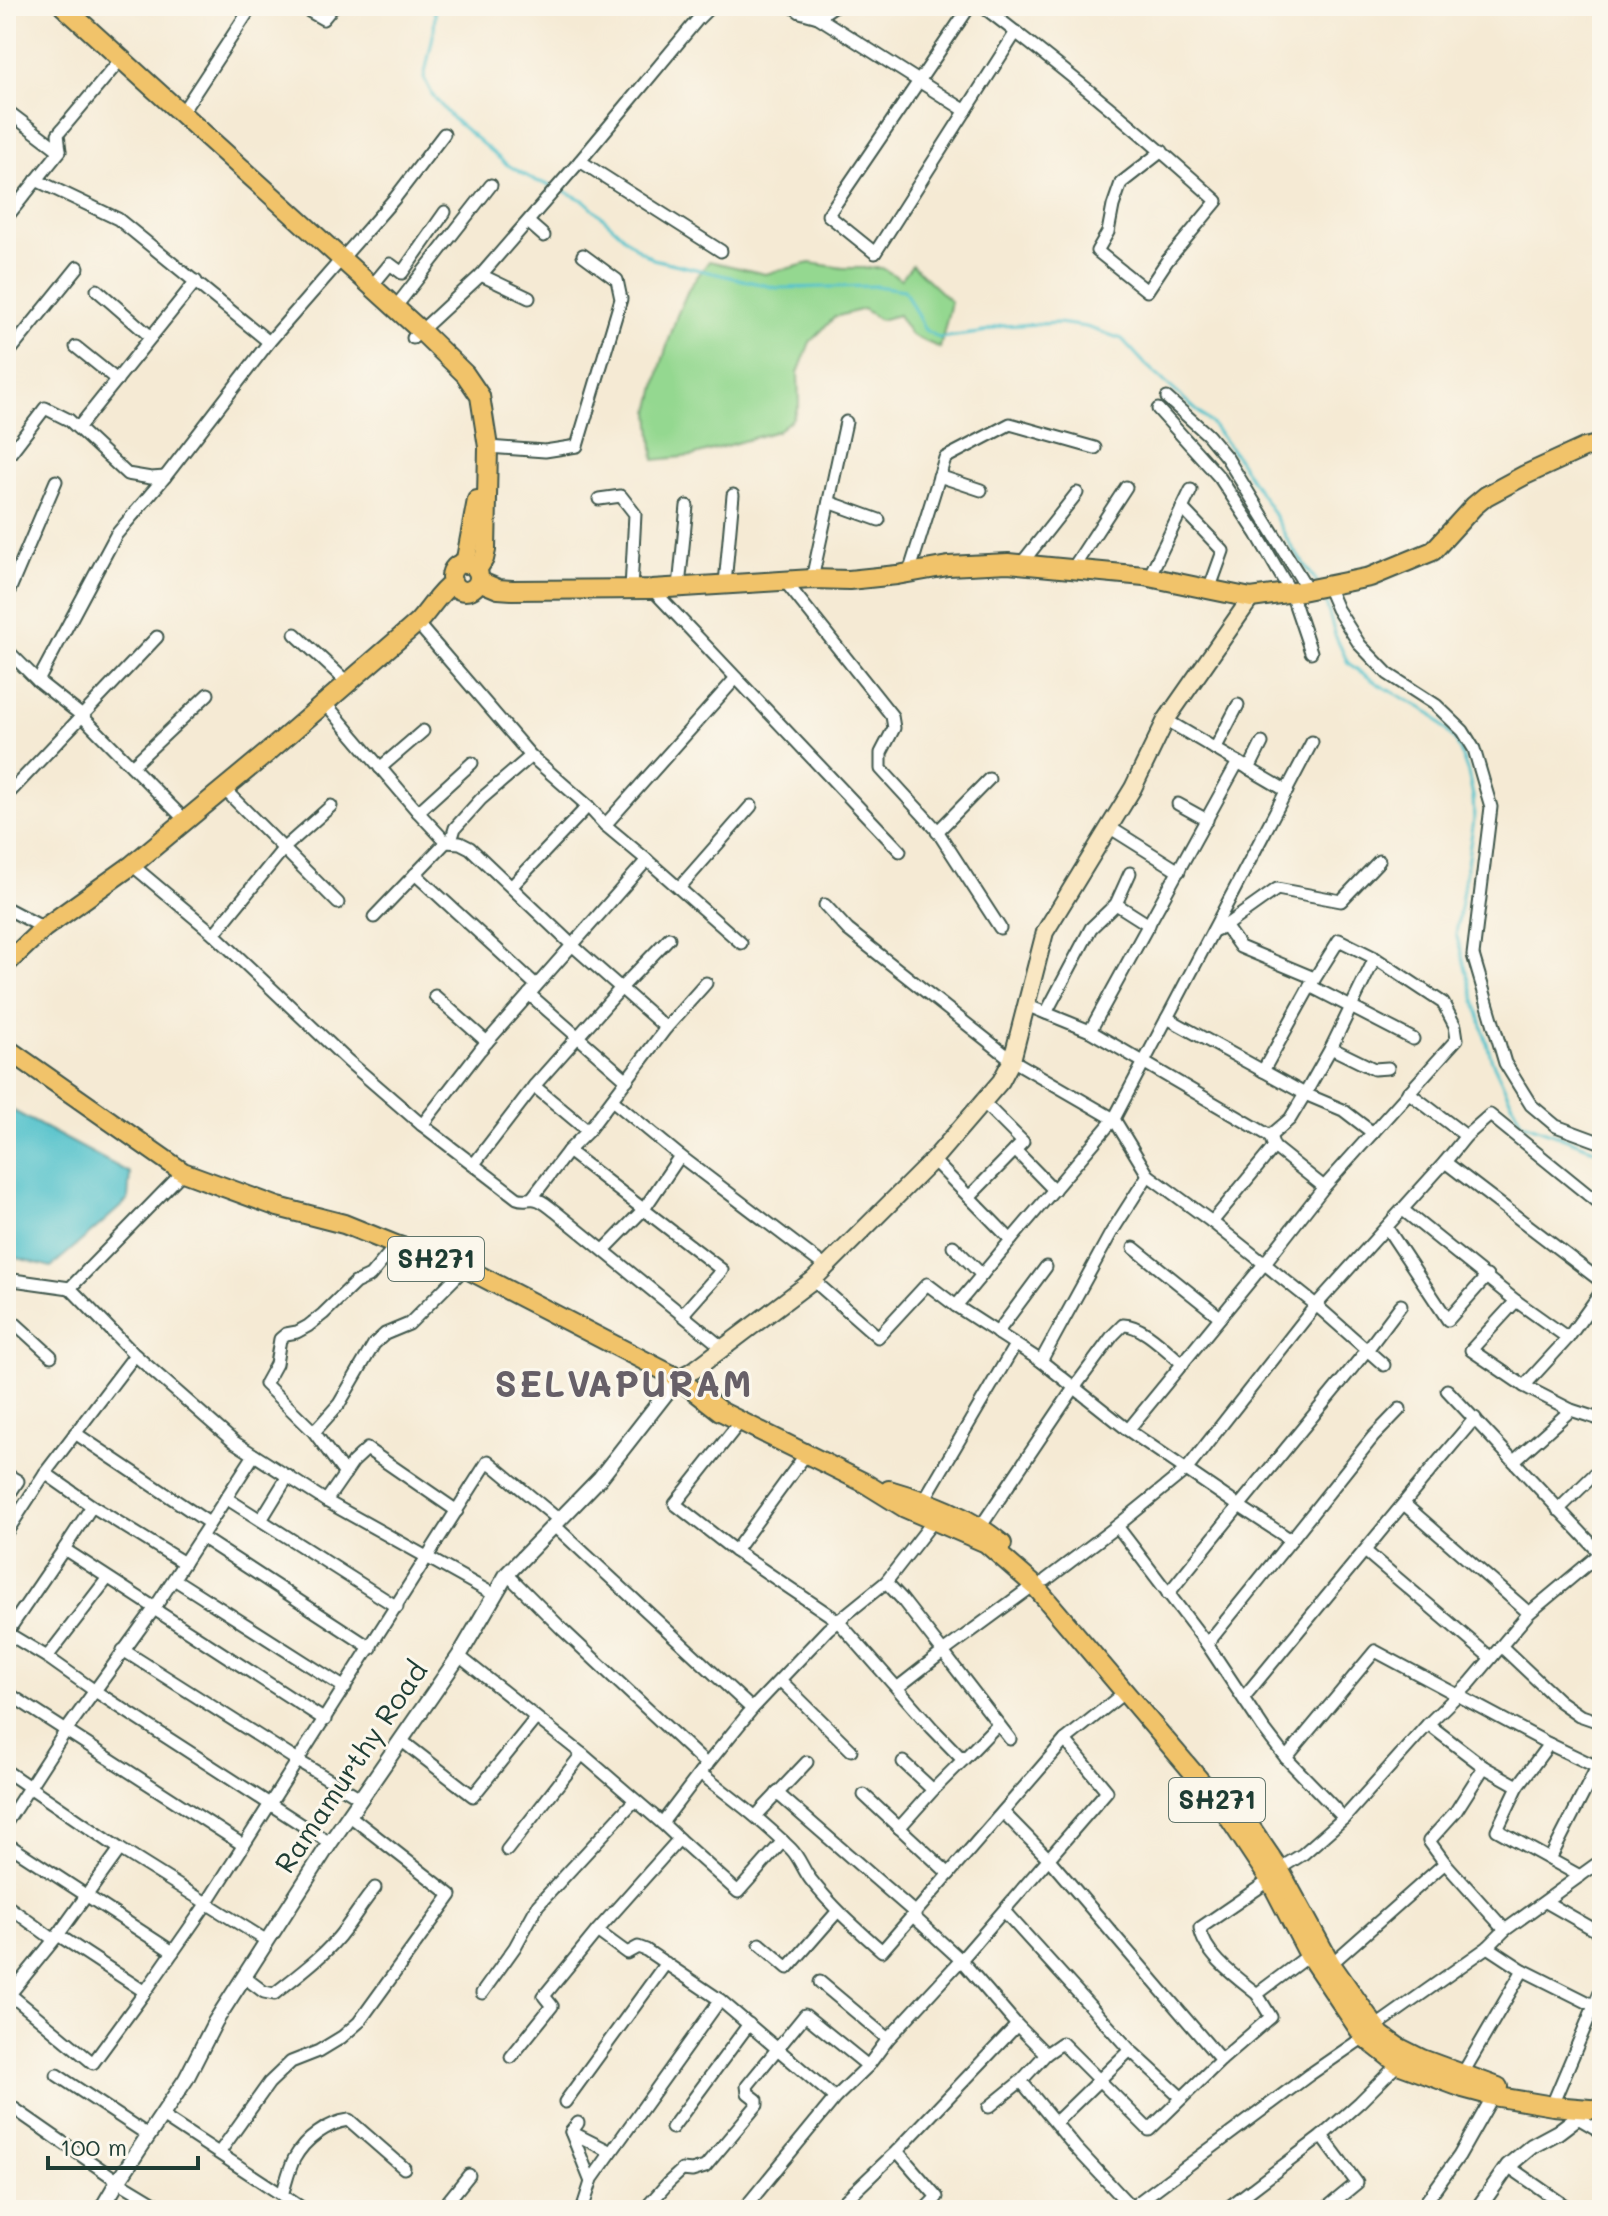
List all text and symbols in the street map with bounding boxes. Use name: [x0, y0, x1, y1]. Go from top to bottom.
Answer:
road number: SH271: [388, 1237, 484, 1281]
district label: SELVAPURAM: [494, 1359, 754, 1406]
street label: Ramamurthy Road: [266, 1653, 435, 1879]
road number: SH271: [1169, 1778, 1265, 1822]
scale bar: [48, 2120, 198, 2170]
text: 100 m: [60, 2131, 127, 2162]

